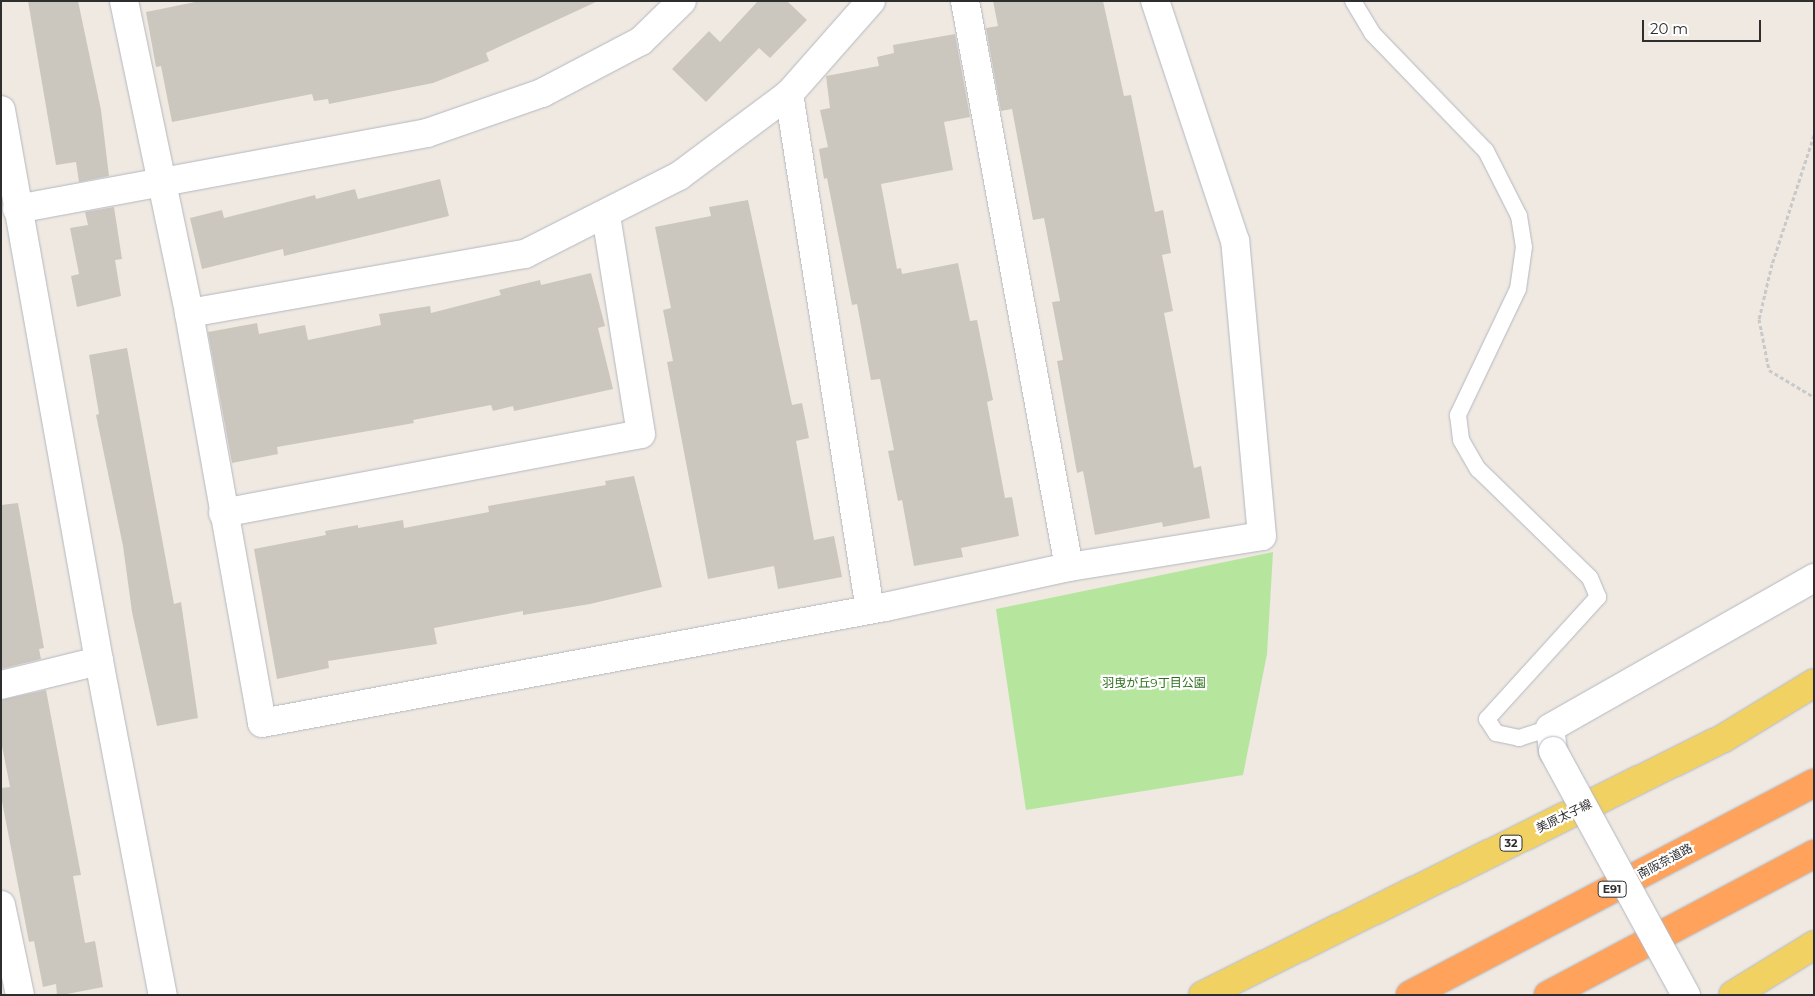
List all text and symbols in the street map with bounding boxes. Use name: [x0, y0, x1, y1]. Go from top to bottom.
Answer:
scale bar: [1645, 10, 1764, 42]
text: 20 m: [1650, 19, 1688, 38]
park label: 羽曳が丘9丁目公園: [1102, 676, 1206, 690]
street label: 美原太子線: [1534, 796, 1594, 836]
road number: 32: [1498, 834, 1524, 851]
street label: 南阪奈道路: [1635, 841, 1695, 881]
road number: E91: [1597, 881, 1627, 898]

